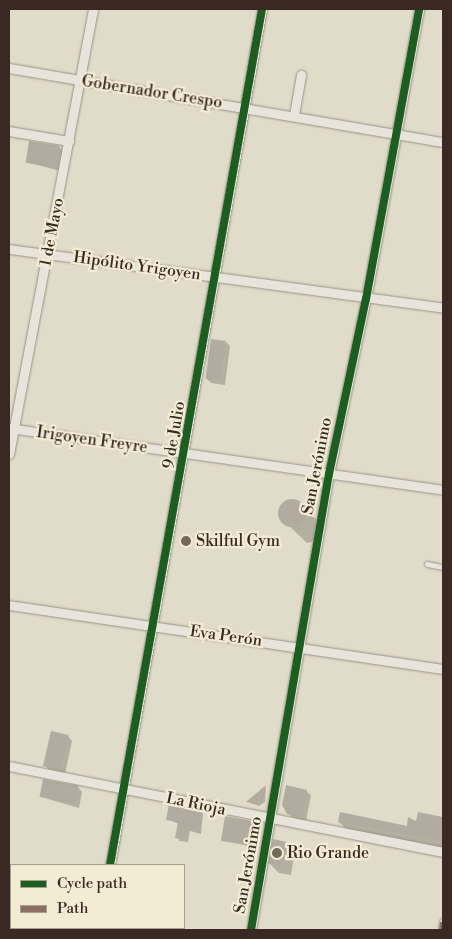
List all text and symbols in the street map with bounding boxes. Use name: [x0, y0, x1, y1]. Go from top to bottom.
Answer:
street label: Gobernador Crespo: [80, 71, 224, 113]
street label: 1 de Mayo: [36, 196, 68, 268]
street label: Hipólito Yrigoyen: [72, 248, 202, 284]
street label: 9 de Julio: [159, 400, 189, 470]
street label: San Jerónimo: [298, 416, 336, 516]
street label: Irigoyen Freyre: [35, 423, 149, 457]
place label: Skilful Gym: [196, 531, 280, 551]
marker: Skilful Gym: [180, 535, 192, 547]
street label: Eva Perón: [188, 621, 264, 651]
street label: La Rioja: [164, 788, 228, 820]
street label: San Jerónimo: [230, 815, 266, 915]
place label: Rio Grande: [287, 843, 369, 863]
marker: Rio Grande: [271, 847, 283, 859]
legend: [10, 864, 185, 929]
text: Cycle path: [57, 874, 127, 893]
text: Path: [57, 899, 89, 918]

